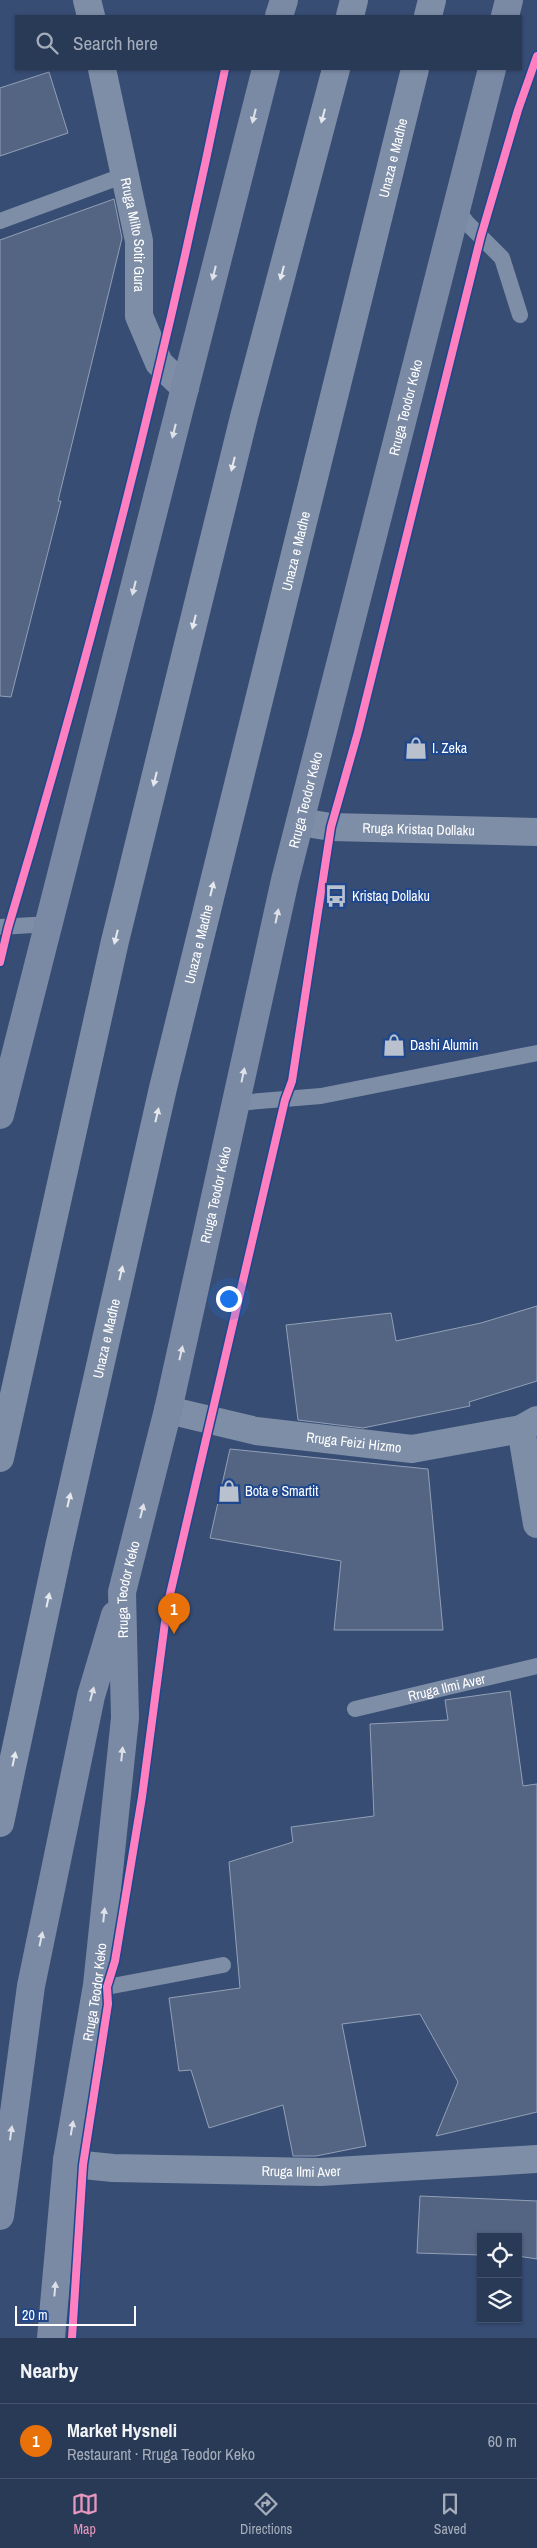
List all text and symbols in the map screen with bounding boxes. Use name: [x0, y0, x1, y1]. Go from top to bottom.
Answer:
search box: [15, 15, 522, 70]
icon: search: [33, 29, 61, 57]
text: Search here: [73, 30, 158, 56]
one-way arrow: [250, 108, 258, 124]
one-way arrow: [319, 108, 327, 123]
street label: Unaza e Madhe: [375, 116, 411, 199]
street label: Rruga Milto Sotir Gura: [117, 176, 148, 293]
one-way arrow: [210, 266, 218, 281]
one-way arrow: [278, 266, 286, 281]
street label: Rruga Teodor Keko: [385, 357, 427, 458]
one-way arrow: [170, 423, 178, 438]
one-way arrow: [229, 456, 237, 471]
street label: Unaza e Madhe: [277, 510, 314, 593]
one-way arrow: [130, 581, 138, 596]
one-way arrow: [190, 614, 198, 629]
shop icon: I. Zeka: [403, 735, 429, 761]
place label: I. Zeka: [432, 739, 468, 757]
street label: Rruga Teodor Keko: [285, 750, 326, 850]
one-way arrow: [151, 772, 159, 787]
street label: Rruga Kristaq Dollaku: [362, 819, 475, 839]
one-way arrow: [208, 881, 216, 896]
bus stop icon: Kristaq Dollaku: [323, 883, 349, 909]
place label: Kristaq Dollaku: [352, 887, 430, 905]
street label: Unaza e Madhe: [180, 903, 217, 986]
one-way arrow: [273, 909, 281, 924]
one-way arrow: [112, 930, 120, 945]
shop icon: Dashi Alumin: [381, 1032, 407, 1058]
place label: Dashi Alumin: [410, 1036, 478, 1054]
one-way arrow: [239, 1067, 247, 1083]
one-way arrow: [153, 1107, 161, 1122]
street label: Rruga Teodor Keko: [196, 1144, 235, 1245]
one-way arrow: [117, 1266, 125, 1281]
your location: [216, 1286, 242, 1312]
street label: Unaza e Madhe: [88, 1297, 124, 1380]
one-way arrow: [177, 1346, 185, 1361]
street label: Rruga Feizi Hizmo: [305, 1428, 403, 1457]
shop icon: Bota e Smartit: [216, 1478, 242, 1504]
place label: Bota e Smartit: [245, 1482, 318, 1500]
one-way arrow: [66, 1491, 74, 1507]
one-way arrow: [138, 1504, 146, 1519]
street label: Rruga Teodor Keko: [113, 1539, 144, 1638]
one-way arrow: [44, 1591, 52, 1607]
pin: 1: [158, 1593, 190, 1634]
street label: Rruga Ilmi Aver: [406, 1670, 487, 1705]
one-way arrow: [89, 1686, 97, 1701]
one-way arrow: [118, 1746, 126, 1762]
one-way arrow: [10, 1751, 18, 1766]
one-way arrow: [100, 1907, 108, 1923]
one-way arrow: [38, 1930, 46, 1946]
street label: Rruga Teodor Keko: [79, 1942, 110, 2042]
one-way arrow: [69, 2120, 77, 2136]
one-way arrow: [8, 2125, 16, 2141]
street label: Rruga Ilmi Aver: [261, 2162, 341, 2181]
map controls: [477, 2233, 522, 2323]
button: locate: [477, 2233, 522, 2278]
button: layers: [477, 2278, 522, 2323]
one-way arrow: [52, 2281, 60, 2297]
scale bar: [15, 2303, 136, 2326]
text: 20 m: [22, 2306, 48, 2324]
text: Nearby: [20, 2356, 78, 2385]
text: Market Hysneli: [67, 2417, 177, 2443]
text: 1: [32, 2430, 40, 2452]
text: 60 m: [488, 2430, 517, 2452]
text: Restaurant · Rruga Teodor Keko: [67, 2443, 255, 2465]
tab: Map: [71, 2490, 99, 2538]
tab: Directions: [240, 2490, 292, 2538]
tab: Saved: [434, 2490, 466, 2538]

